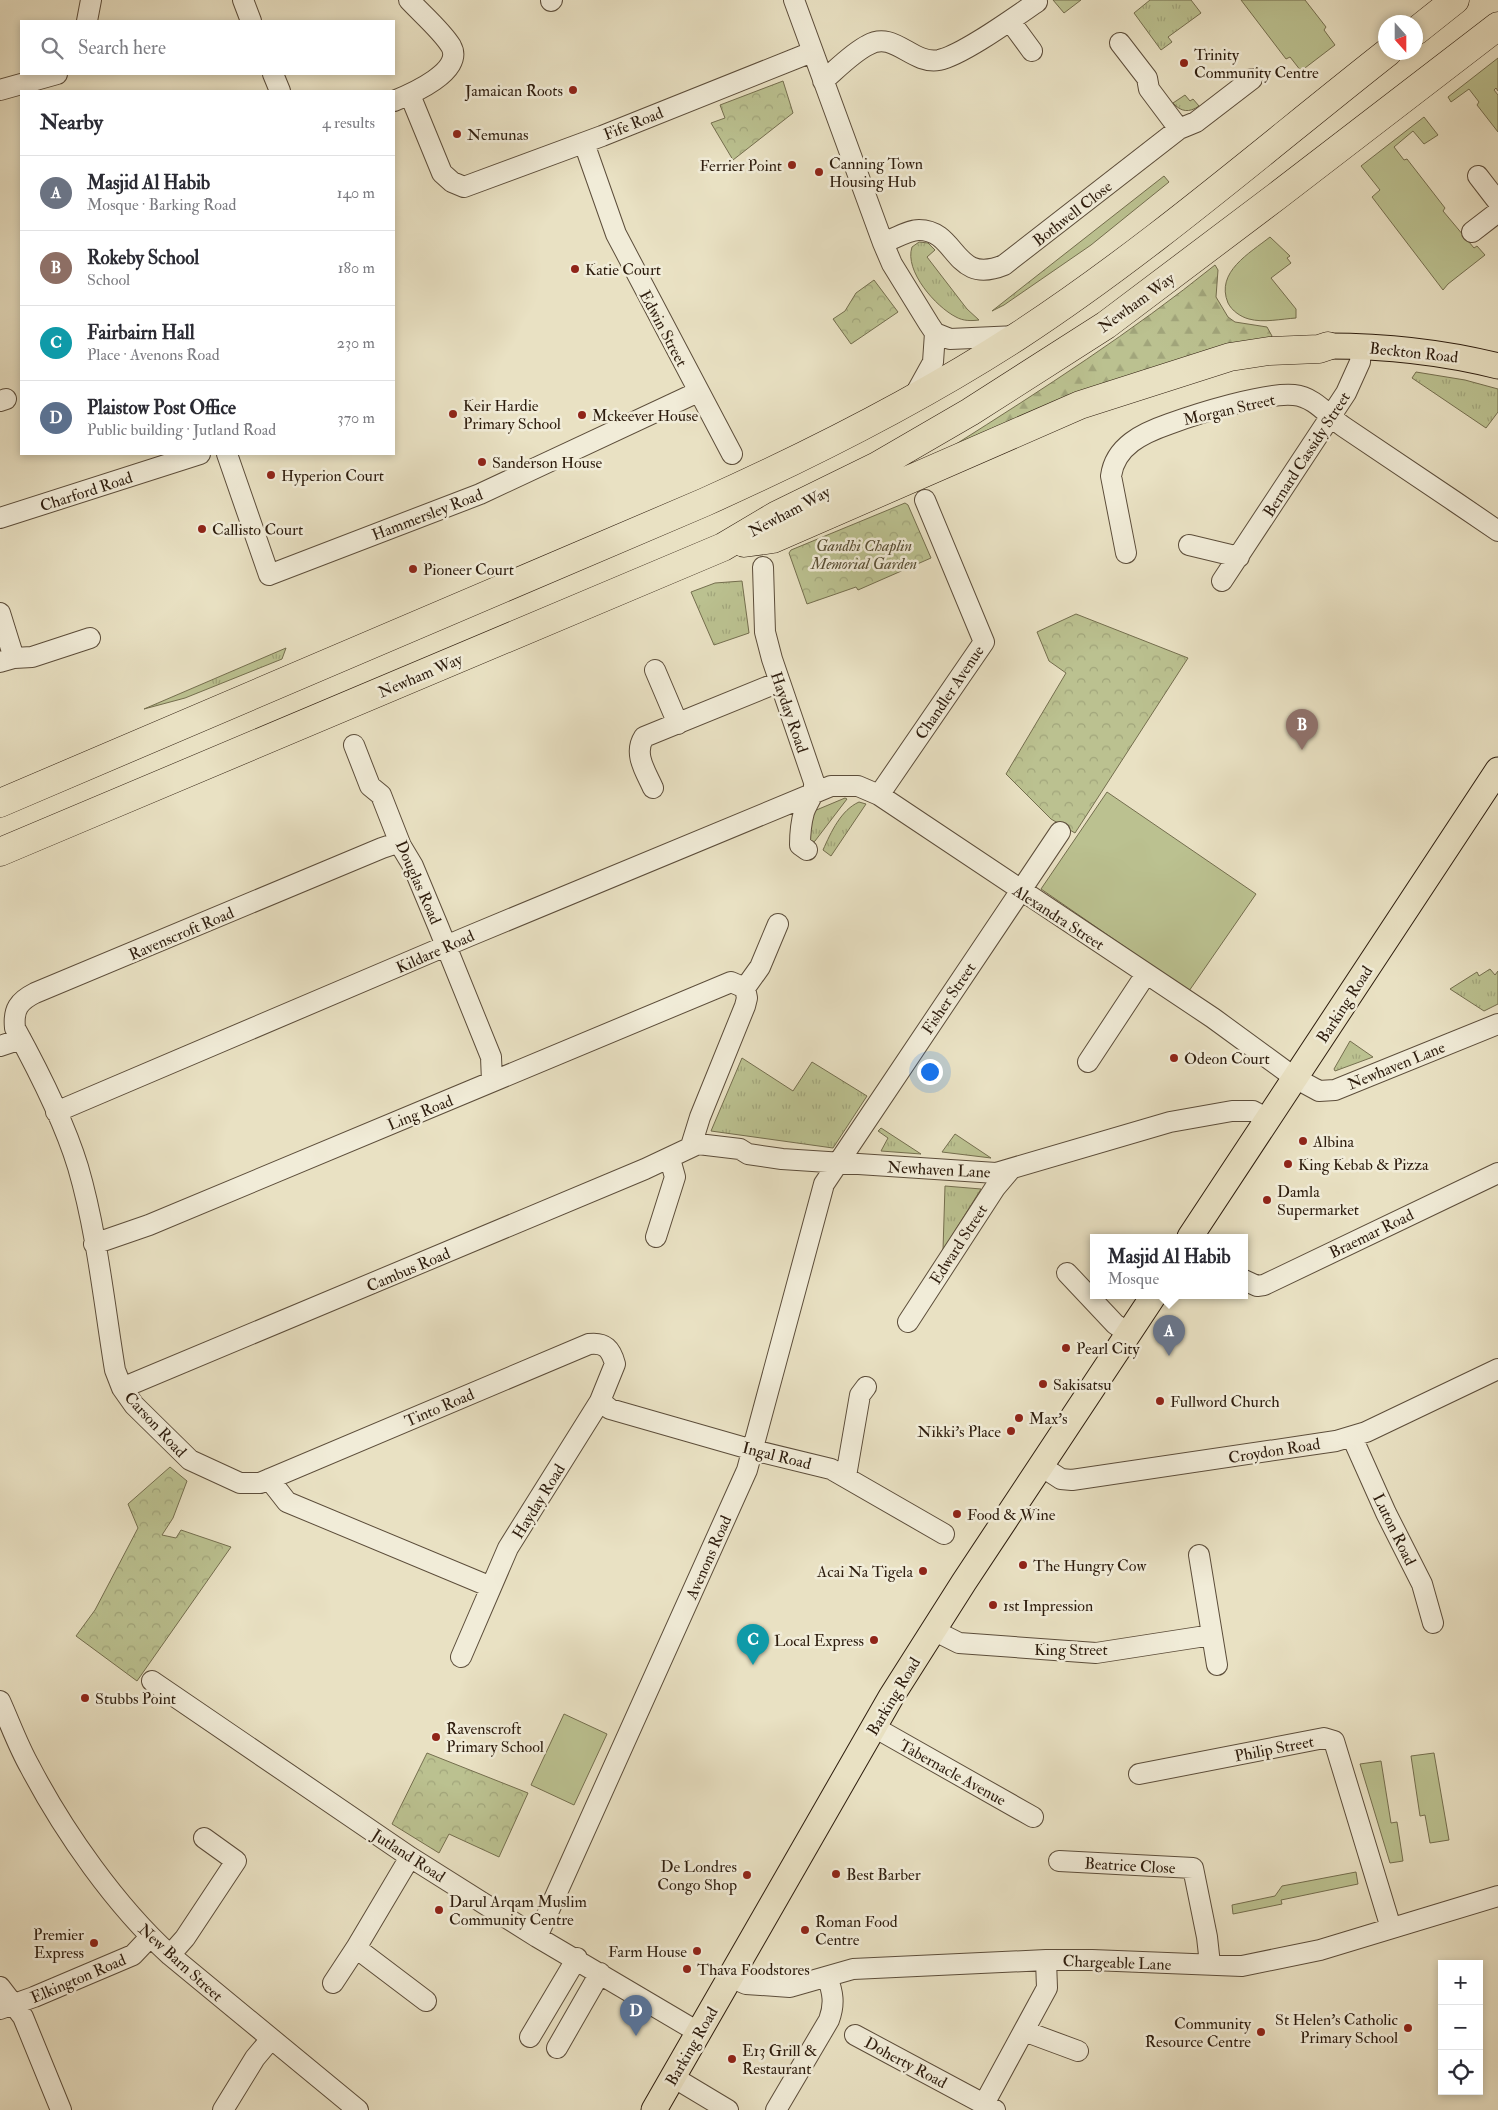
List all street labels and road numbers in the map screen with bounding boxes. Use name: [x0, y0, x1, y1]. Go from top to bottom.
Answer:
street label: Fife Road: [601, 103, 666, 145]
street label: Bothwell Close: [1029, 176, 1117, 251]
street label: Newham Way: [1094, 268, 1179, 337]
street label: Edwin Street: [635, 287, 692, 370]
street label: Beckton Road: [1369, 338, 1459, 368]
street label: Bernard Cassidy Street: [1259, 388, 1355, 521]
street label: Morgan Street: [1181, 390, 1277, 430]
street label: Charford Road: [38, 468, 135, 516]
street label: Newham Way: [745, 482, 835, 542]
street label: Hammersley Road: [369, 485, 486, 545]
street label: Chandler Avenue: [911, 641, 989, 743]
street label: Newham Way: [375, 649, 466, 703]
street label: Hayday Road: [766, 669, 812, 756]
street label: Douglas Road: [391, 837, 446, 928]
street label: Alexandra Street: [1008, 880, 1108, 955]
street label: Ravenscroft Road: [126, 903, 237, 965]
street label: Kildare Road: [393, 926, 478, 978]
street label: Fisher Street: [917, 959, 980, 1038]
street label: Barking Road: [1313, 962, 1377, 1047]
street label: Newhaven Lane: [1345, 1037, 1448, 1095]
street label: Ling Road: [385, 1091, 456, 1135]
street label: Newhaven Lane: [887, 1157, 991, 1183]
street label: Edward Street: [926, 1201, 992, 1288]
street label: Braemar Road: [1326, 1205, 1417, 1263]
street label: Cambus Road: [364, 1243, 453, 1297]
street label: Tinto Road: [402, 1384, 477, 1432]
street label: Carson Road: [120, 1388, 191, 1462]
street label: Croydon Road: [1227, 1434, 1322, 1468]
street label: Ingal Road: [740, 1438, 813, 1474]
street label: Hayday Road: [508, 1460, 570, 1543]
street label: Luton Road: [1368, 1490, 1420, 1569]
street label: Avenons Road: [681, 1512, 736, 1603]
street label: King Street: [1034, 1640, 1108, 1660]
street label: Barking Road: [863, 1654, 925, 1739]
street label: Philip Street: [1233, 1732, 1316, 1767]
street label: Tabernacle Avenue: [896, 1735, 1010, 1811]
street label: Jutland Road: [367, 1824, 449, 1888]
street label: Beatrice Close: [1084, 1854, 1176, 1878]
street label: New Barn Street: [134, 1919, 227, 2006]
street label: Elkington Road: [28, 1950, 129, 2008]
street label: Chargeable Lane: [1062, 1951, 1172, 1975]
street label: Barking Road: [661, 2003, 723, 2090]
street label: Doherty Road: [861, 2033, 950, 2093]

